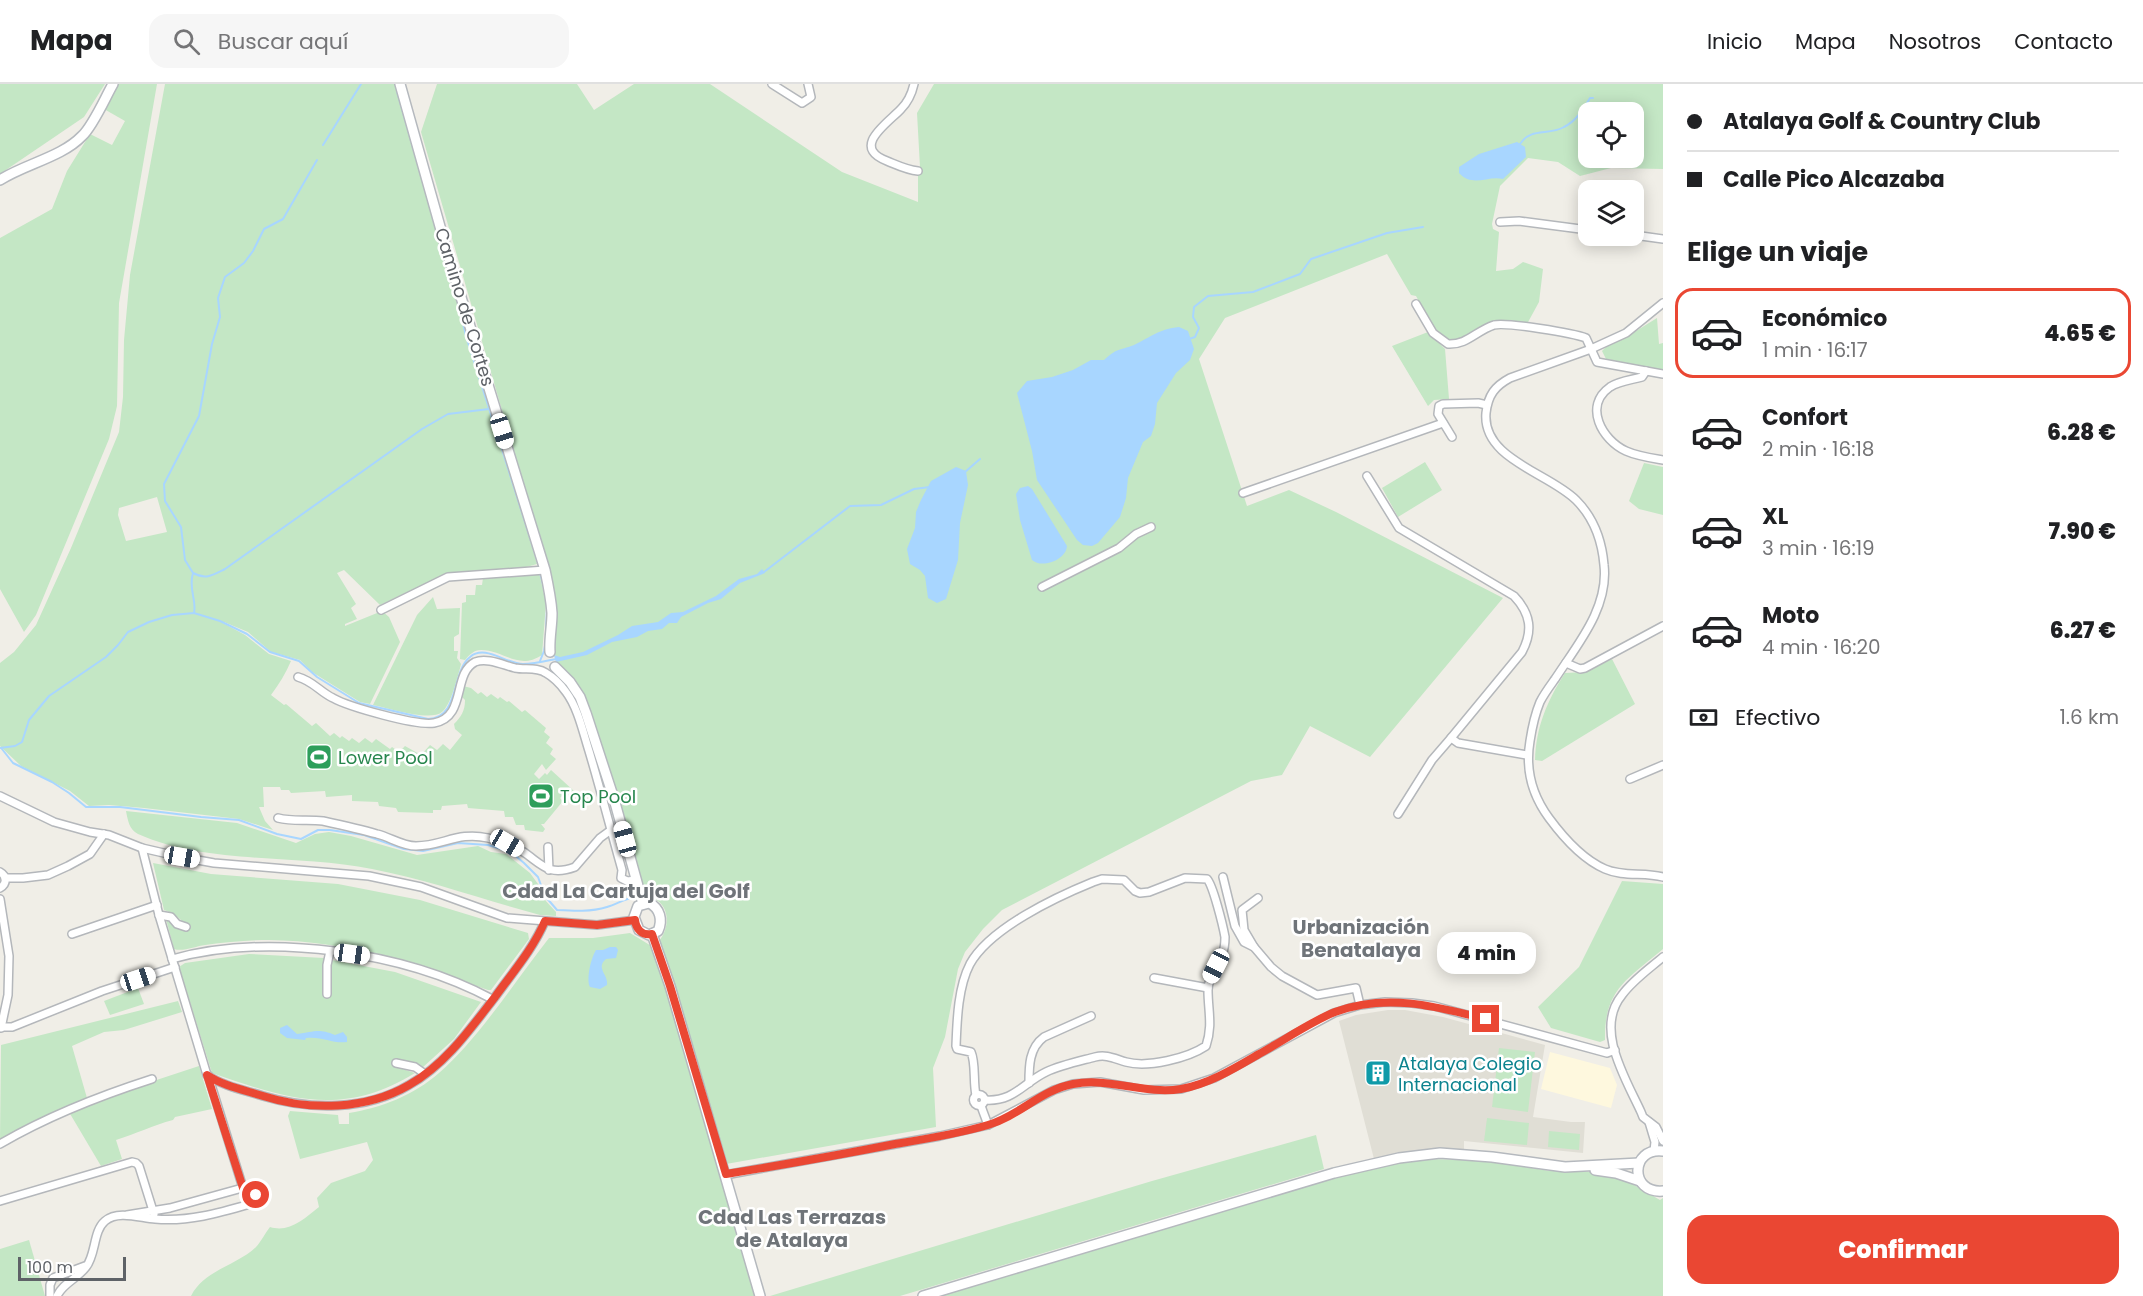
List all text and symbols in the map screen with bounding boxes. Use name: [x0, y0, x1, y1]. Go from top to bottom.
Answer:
search box: [149, 14, 569, 68]
text: Mapa: [30, 21, 113, 60]
icon: search: [170, 25, 203, 58]
text: Buscar aquí: [218, 26, 348, 57]
text: Inicio: [1707, 27, 1762, 56]
text: Mapa: [1795, 27, 1856, 56]
text: Nosotros: [1889, 27, 1981, 56]
text: Contacto: [2014, 27, 2113, 56]
map controls: [1578, 102, 1644, 246]
button: locate: [1578, 102, 1644, 168]
text: Atalaya Golf & Country Club: [1723, 106, 2040, 137]
text: Calle Pico Alcazaba: [1723, 164, 1945, 195]
button: layers: [1578, 180, 1644, 246]
street label: Camino de Cortes: [429, 225, 501, 389]
text: Elige un viaje: [1687, 233, 1868, 270]
text: Económico: [1762, 303, 1887, 334]
icon: car: [1690, 306, 1744, 360]
text: 4.65 €: [2044, 318, 2116, 349]
text: 1 min · 16:17: [1762, 336, 1868, 364]
text: Confort: [1762, 402, 1848, 433]
icon: car: [1690, 405, 1744, 459]
car: [488, 411, 516, 451]
text: 6.28 €: [2047, 417, 2116, 448]
text: 2 min · 16:18: [1762, 435, 1874, 463]
text: XL: [1762, 501, 1788, 532]
icon: car: [1690, 504, 1744, 558]
text: 7.90 €: [2048, 516, 2116, 547]
text: 3 min · 16:19: [1762, 534, 1875, 562]
text: Moto: [1762, 600, 1819, 631]
icon: car: [1690, 603, 1744, 657]
text: 6.27 €: [2050, 615, 2116, 646]
text: 4 min · 16:20: [1762, 633, 1881, 661]
icon: cash: [1687, 701, 1720, 734]
text: Efectivo: [1735, 702, 1820, 733]
text: 1.6 km: [2059, 703, 2119, 731]
sports icon: Lower Pool: [304, 742, 334, 772]
place label: Lower Pool: [338, 745, 433, 770]
sports icon: Top Pool: [526, 781, 556, 811]
place label: Top Pool: [560, 784, 636, 809]
car: [612, 819, 638, 859]
car: [487, 826, 527, 860]
car: [163, 845, 201, 869]
district label: Cdad La Cartuja del Golf: [502, 877, 750, 905]
district label: Urbanización Benatalaya: [1293, 913, 1429, 964]
callout: 4 min: [1436, 932, 1536, 974]
text: 4 min: [1457, 939, 1516, 967]
car: [333, 943, 371, 965]
car: [1200, 946, 1232, 986]
car: [118, 965, 158, 993]
route end: [1472, 1005, 1499, 1032]
place label: Atalaya Colegio Internacional: [1398, 1051, 1542, 1097]
building icon: Atalaya Colegio Internacional: [1363, 1058, 1393, 1088]
route start: [242, 1181, 269, 1208]
district label: Cdad Las Terrazas de Atalaya: [698, 1203, 886, 1254]
button: Confirmar: [1687, 1215, 2119, 1284]
scale bar: [18, 1254, 126, 1282]
text: 100 m: [27, 1256, 73, 1279]

